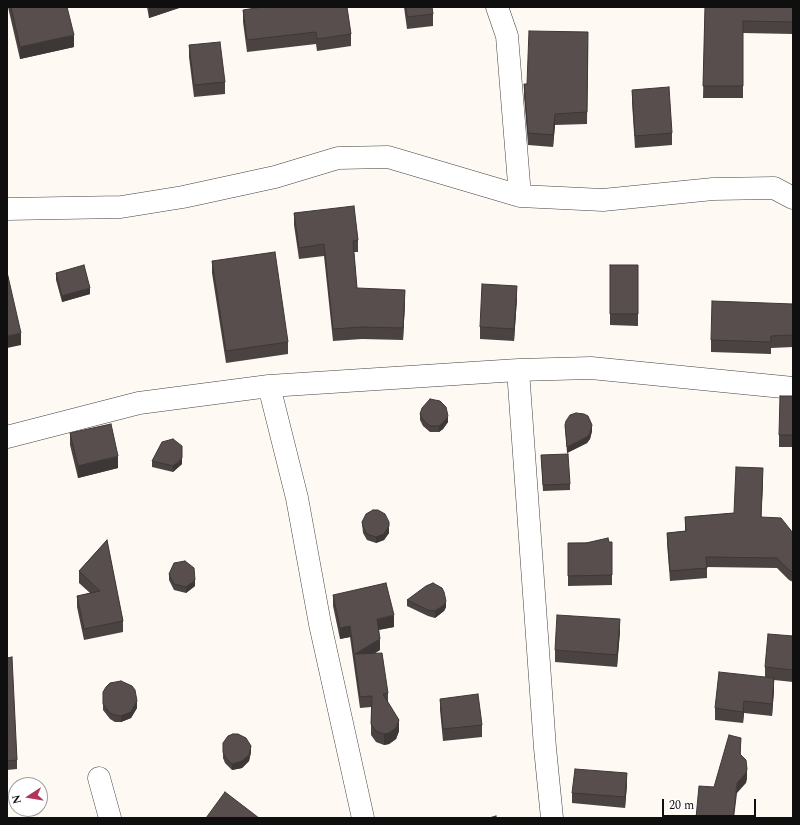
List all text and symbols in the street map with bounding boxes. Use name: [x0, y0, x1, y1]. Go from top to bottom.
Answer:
north arrow: [8, 777, 48, 817]
scale bar: [664, 791, 758, 817]
text: N: [8, 793, 26, 806]
text: 20 m: [669, 796, 694, 815]

